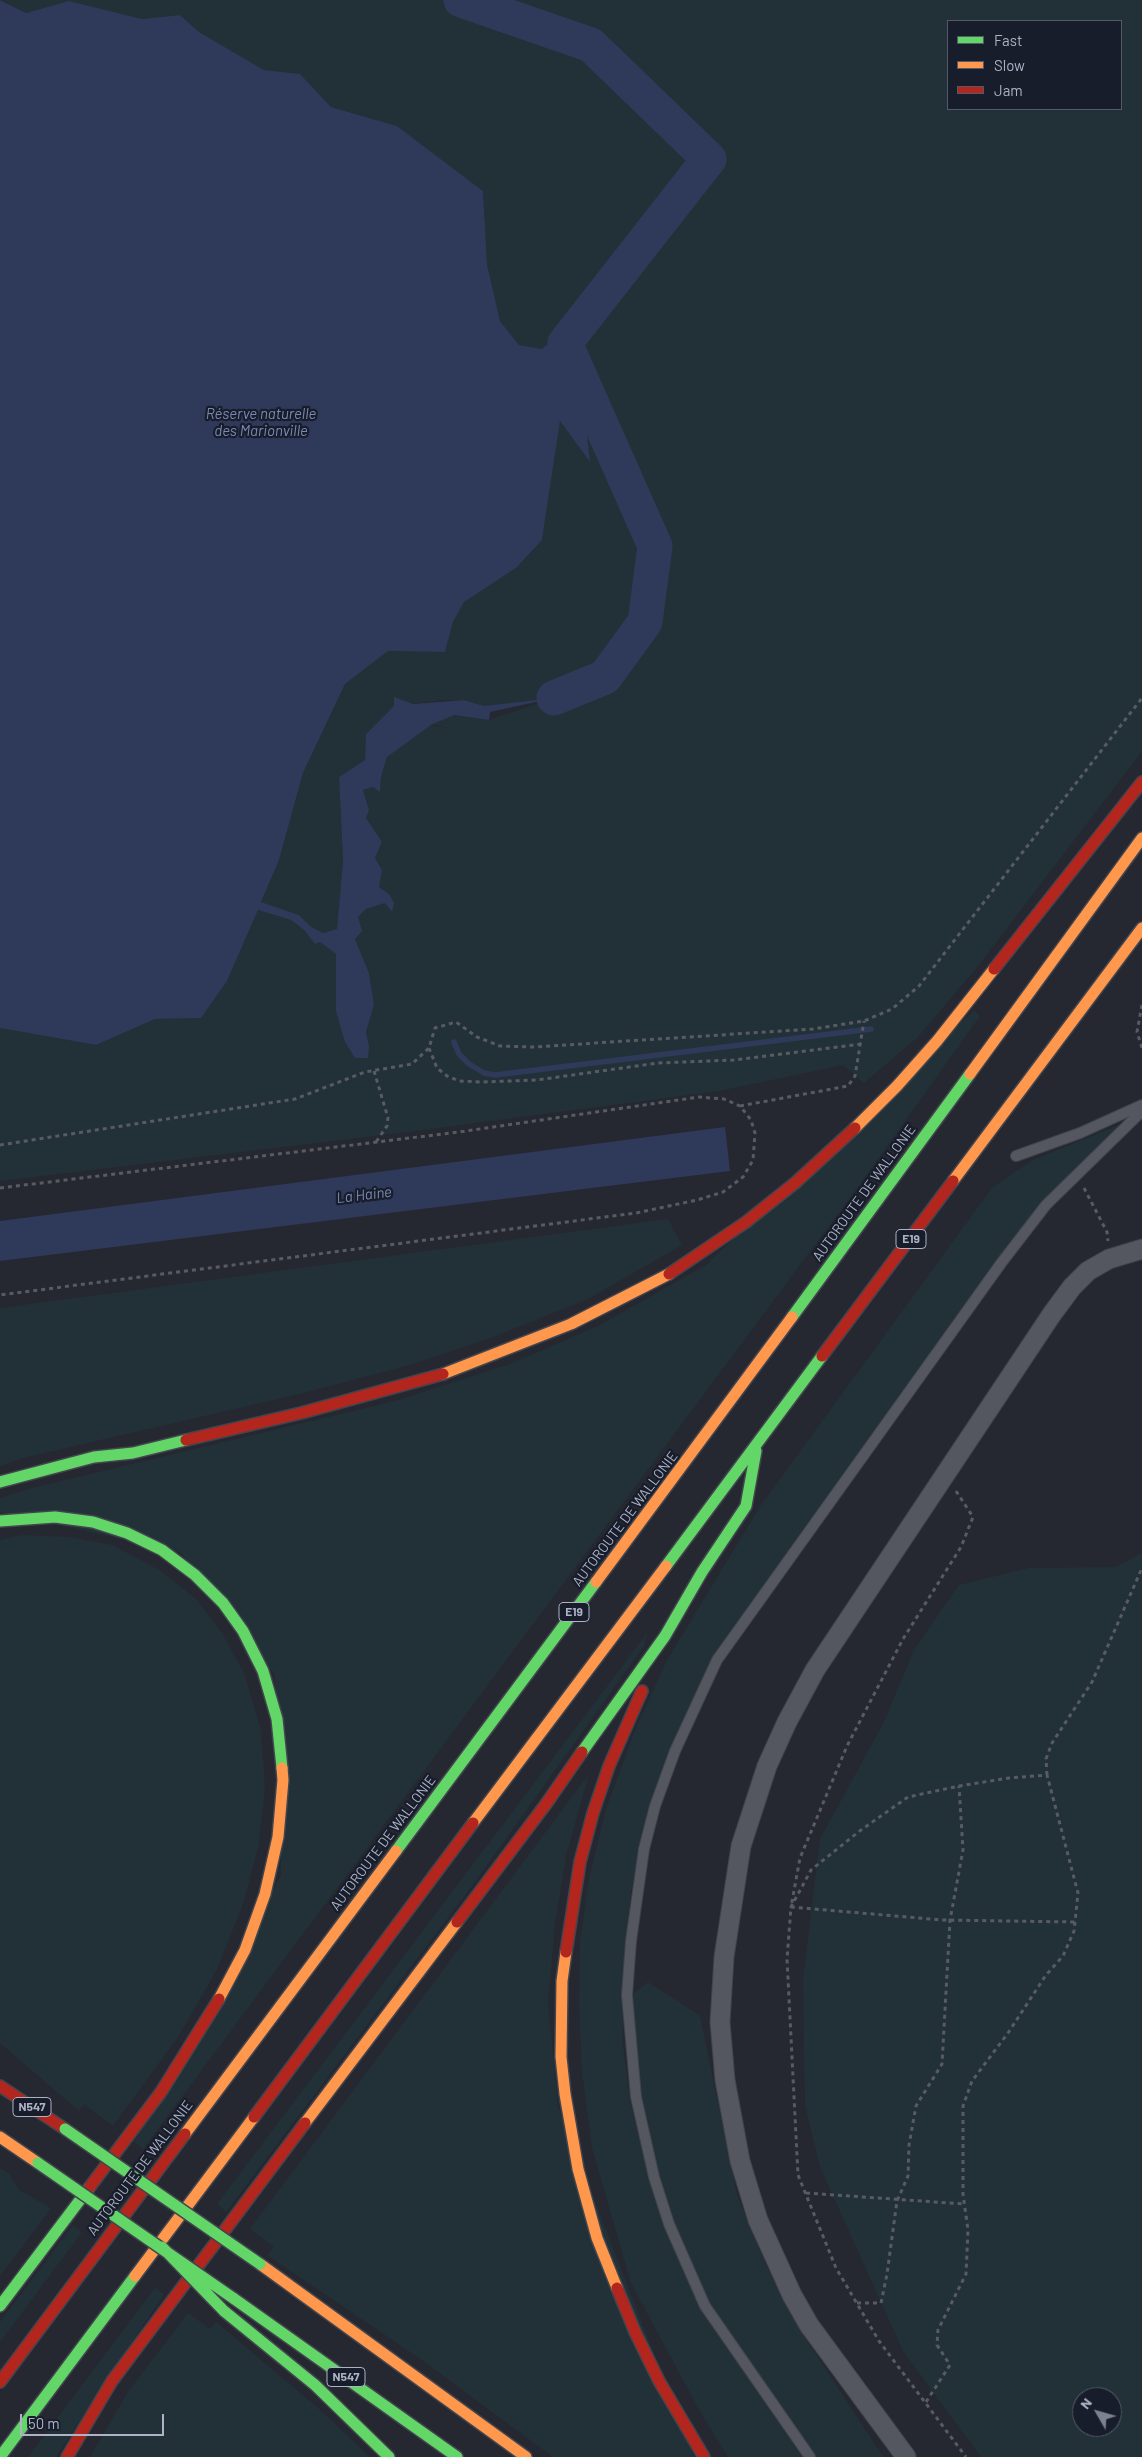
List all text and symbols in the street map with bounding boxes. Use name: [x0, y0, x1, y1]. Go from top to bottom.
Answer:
legend: [947, 20, 1122, 110]
text: Fast: [994, 31, 1022, 49]
text: Slow: [994, 56, 1025, 74]
text: Jam: [994, 81, 1023, 99]
water label: Réserve naturelle des Marionville: [206, 405, 316, 440]
street label: AUTOROUTE DE WALLONIE: [809, 1121, 919, 1265]
water label: La Haine: [335, 1183, 393, 1207]
road number: E19: [896, 1230, 926, 1248]
street label: AUTOROUTE DE WALLONIE: [569, 1448, 681, 1590]
road number: E19: [559, 1602, 589, 1621]
street label: AUTOROUTE DE WALLONIE: [327, 1772, 439, 1914]
street label: AUTOROUTE DE WALLONIE: [84, 2097, 196, 2239]
road number: N547: [13, 2098, 51, 2116]
road number: N547: [327, 2368, 365, 2386]
north arrow: [1072, 2387, 1122, 2437]
text: N: [1076, 2394, 1095, 2412]
scale bar: [22, 2404, 166, 2436]
text: 50 m: [28, 2414, 60, 2432]

